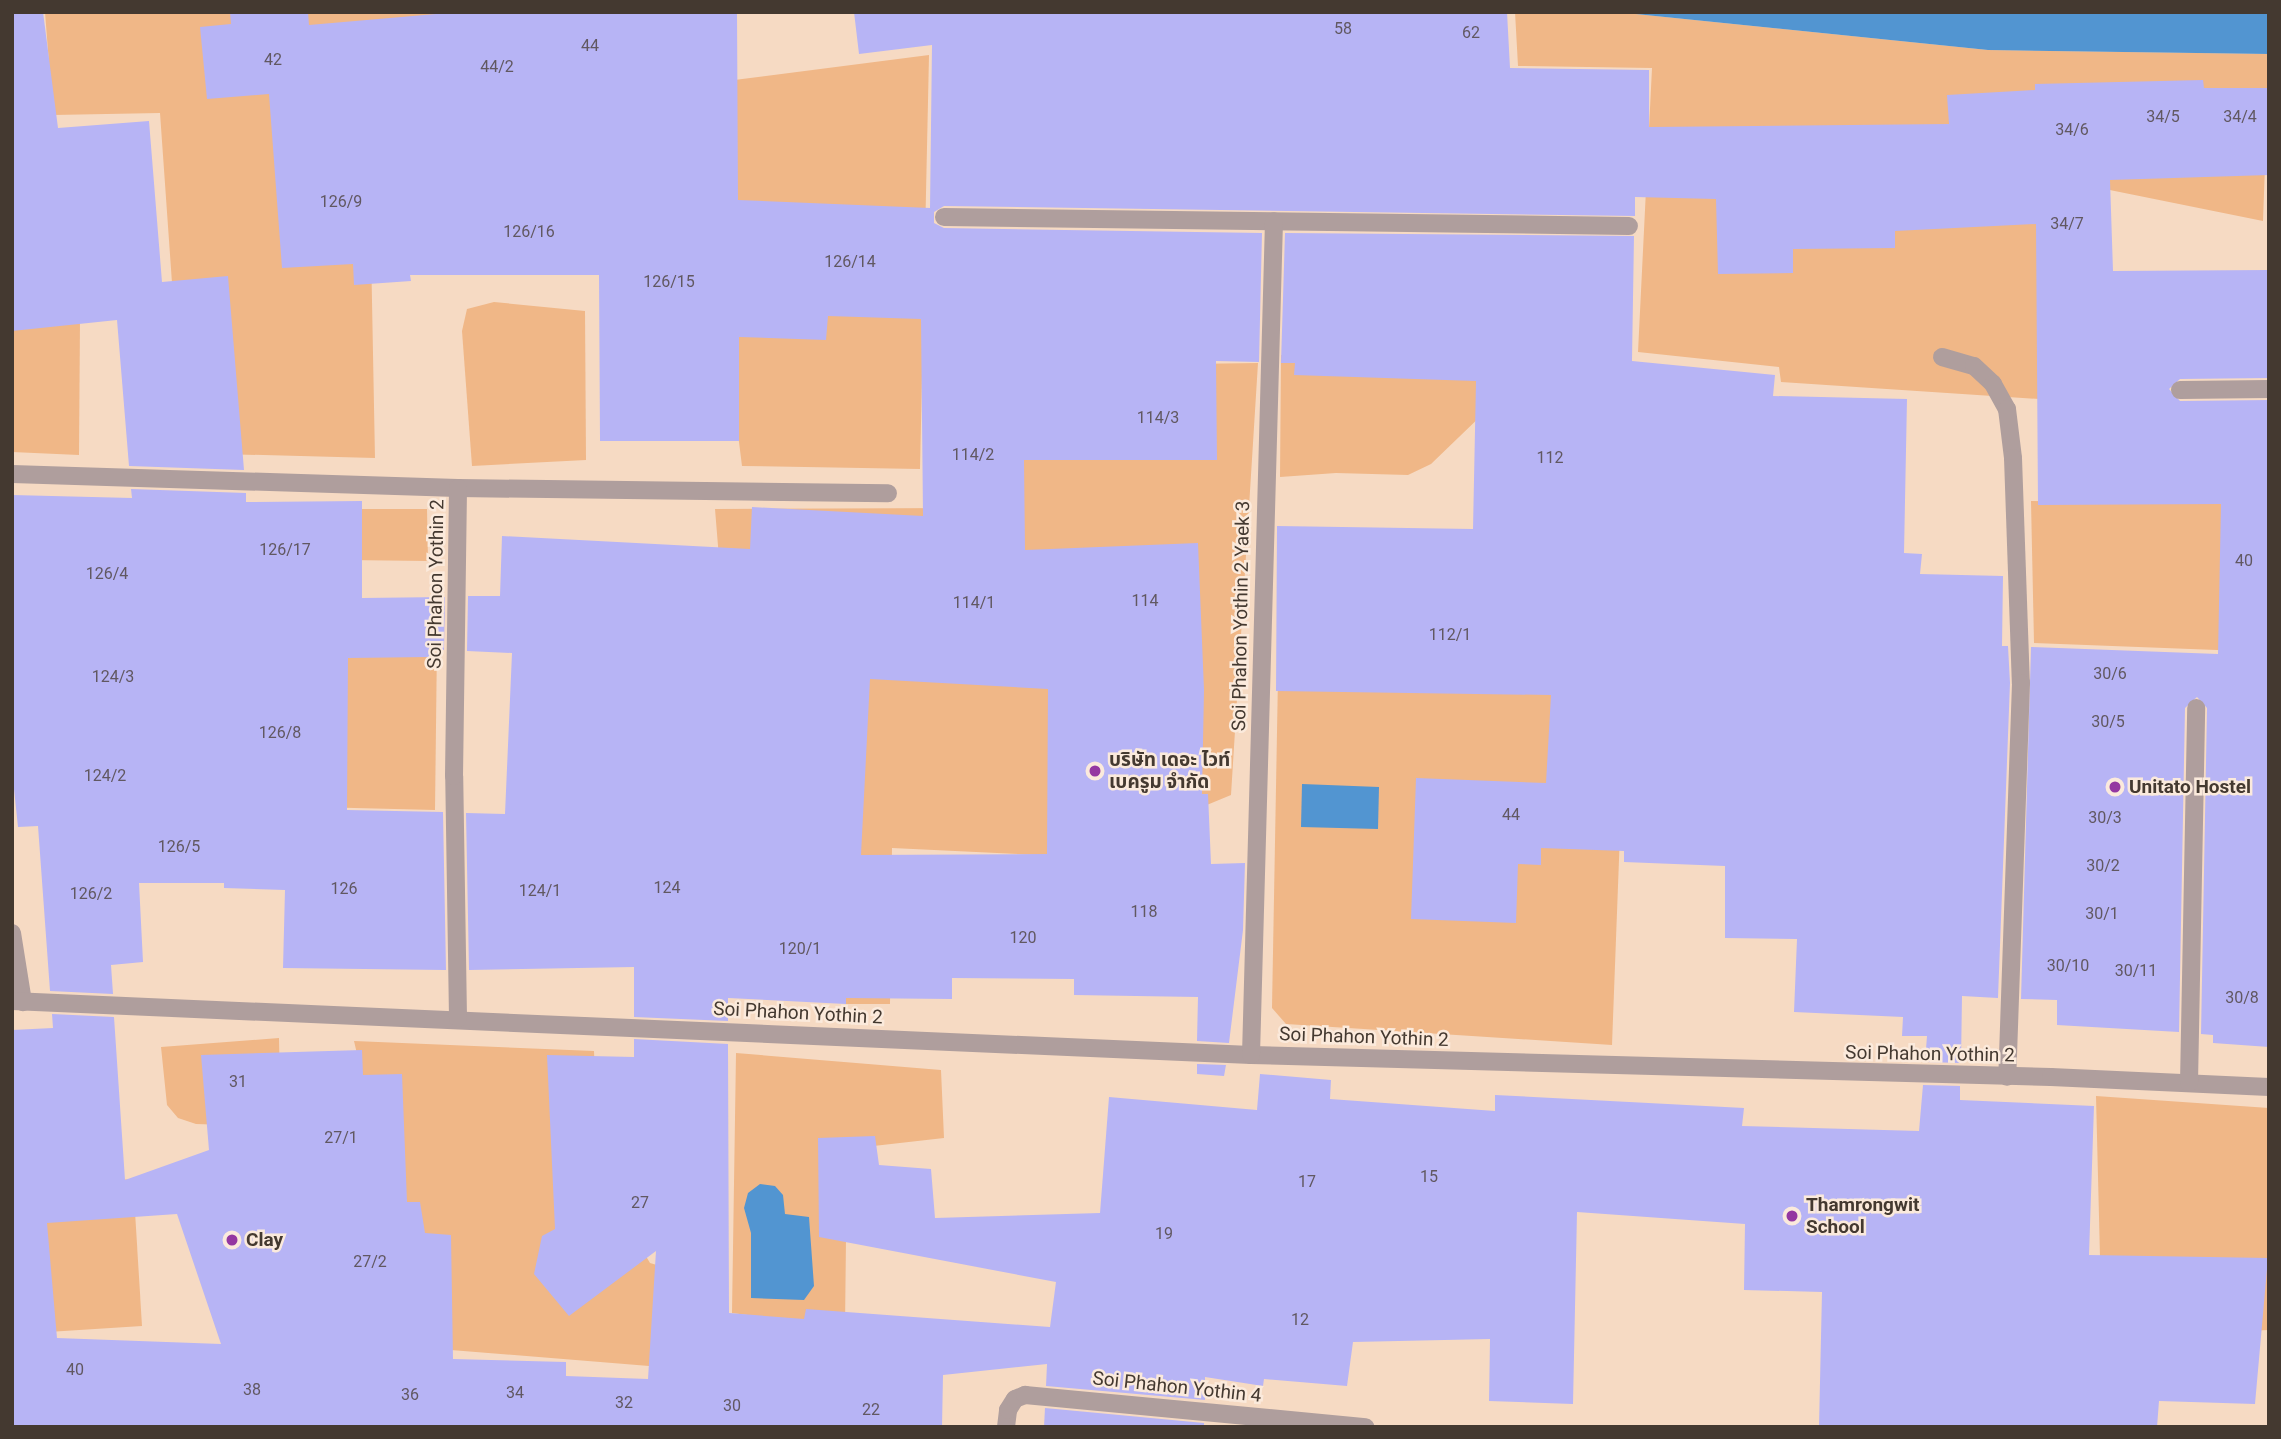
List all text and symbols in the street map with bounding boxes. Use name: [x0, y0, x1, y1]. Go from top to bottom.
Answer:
house number: 58: [1334, 19, 1352, 39]
house number: 62: [1462, 23, 1480, 43]
house number: 44: [581, 36, 599, 56]
house number: 42: [264, 50, 282, 70]
house number: 44/2: [480, 57, 514, 77]
house number: 34/5: [2146, 107, 2180, 127]
house number: 34/4: [2223, 107, 2257, 127]
house number: 34/6: [2055, 120, 2089, 140]
house number: 126/9: [320, 192, 362, 212]
house number: 34/7: [2050, 214, 2084, 234]
house number: 126/16: [503, 222, 555, 242]
house number: 126/14: [824, 252, 876, 272]
house number: 126/15: [643, 272, 695, 292]
house number: 114/3: [1137, 408, 1179, 428]
house number: 114/2: [952, 445, 994, 465]
house number: 112: [1537, 448, 1563, 468]
street label: Soi Phahon Yothin 2: [423, 499, 449, 669]
street label: Soi Phahon Yothin 2 Yaek 3: [1228, 501, 1254, 731]
house number: 126/17: [259, 540, 311, 560]
house number: 40: [2235, 551, 2253, 571]
house number: 126/4: [86, 564, 128, 584]
house number: 114: [1132, 591, 1158, 611]
house number: 114/1: [953, 593, 995, 613]
house number: 112/1: [1429, 625, 1471, 645]
house number: 30/6: [2093, 664, 2127, 684]
house number: 124/3: [92, 667, 134, 687]
house number: 30/5: [2091, 712, 2125, 732]
house number: 126/8: [259, 723, 301, 743]
place label: บริษัท เดอะ ไวท์ เบครูม จำกัด: [1109, 749, 1230, 793]
marker: บริษัท เดอะ ไวท์ เบครูม จำกัด: [1087, 763, 1103, 779]
house number: 124/2: [84, 766, 126, 786]
place label: Unitato Hostel: [2129, 776, 2251, 798]
marker: Unitato Hostel: [2107, 779, 2123, 795]
house number: 44: [1502, 805, 1520, 825]
house number: 30/3: [2088, 808, 2122, 828]
house number: 126/5: [158, 837, 200, 857]
house number: 30/2: [2086, 856, 2120, 876]
house number: 124: [654, 878, 680, 898]
house number: 126: [331, 879, 357, 899]
house number: 124/1: [519, 881, 561, 901]
house number: 126/2: [70, 884, 112, 904]
house number: 118: [1131, 902, 1157, 922]
house number: 30/1: [2085, 904, 2119, 924]
house number: 120: [1010, 928, 1036, 948]
house number: 120/1: [779, 939, 821, 959]
house number: 30/10: [2047, 956, 2089, 976]
house number: 30/11: [2115, 961, 2157, 981]
house number: 30/8: [2225, 988, 2259, 1008]
street label: Soi Phahon Yothin 2: [713, 997, 883, 1029]
street label: Soi Phahon Yothin 2: [1279, 1023, 1449, 1051]
street label: Soi Phahon Yothin 2: [1845, 1041, 2015, 1067]
house number: 31: [229, 1072, 247, 1092]
house number: 27/1: [324, 1128, 358, 1148]
house number: 15: [1420, 1167, 1438, 1187]
house number: 17: [1298, 1172, 1316, 1192]
house number: 27: [631, 1193, 649, 1213]
place label: Thamrongwit School: [1806, 1194, 1919, 1238]
marker: Thamrongwit School: [1784, 1208, 1800, 1224]
house number: 19: [1155, 1224, 1173, 1244]
place label: Clay: [246, 1229, 283, 1251]
marker: Clay: [224, 1232, 240, 1248]
house number: 27/2: [353, 1252, 387, 1272]
house number: 12: [1291, 1310, 1309, 1330]
house number: 40: [66, 1360, 84, 1380]
street label: Soi Phahon Yothin 4: [1091, 1367, 1263, 1407]
house number: 38: [243, 1380, 261, 1400]
house number: 34: [506, 1383, 524, 1403]
house number: 36: [401, 1385, 419, 1405]
house number: 32: [615, 1393, 633, 1413]
house number: 30: [723, 1396, 741, 1416]
house number: 22: [862, 1400, 880, 1420]

